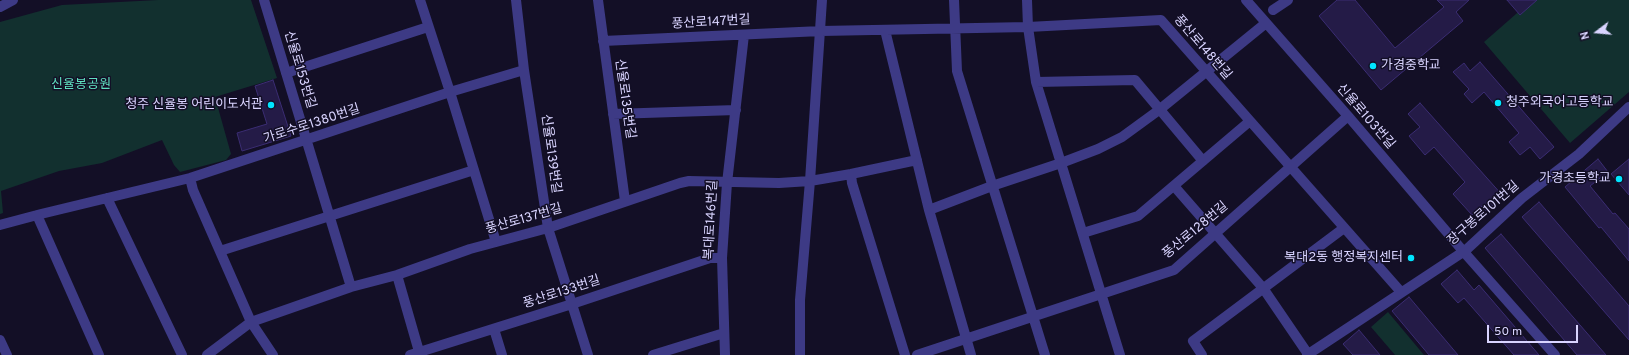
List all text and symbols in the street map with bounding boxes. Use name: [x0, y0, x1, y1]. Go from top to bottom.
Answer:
north arrow: [1577, 12, 1617, 52]
street label: 풍산로147번길: [671, 13, 751, 33]
street label: 풍산로148번길: [1170, 13, 1234, 83]
street label: 신율로153번길: [280, 29, 318, 111]
text: N: [1578, 30, 1593, 41]
street label: 신율로135번길: [611, 58, 637, 140]
place label: 가경중학교: [1381, 58, 1441, 74]
marker: 가경중학교: [1368, 61, 1378, 71]
park label: 신율봉공원: [51, 77, 111, 93]
street label: 신율로103번길: [1333, 81, 1397, 153]
place label: 청주외국어고등학교: [1506, 95, 1614, 111]
place label: 청주 신율봉 어린이도서관: [125, 97, 263, 113]
marker: 청주외국어고등학교: [1493, 98, 1503, 108]
marker: 청주 신율봉 어린이도서관: [266, 100, 276, 110]
street label: 가로수로1380번길: [262, 102, 362, 148]
street label: 신율로139번길: [537, 113, 563, 195]
place label: 가경초등학교: [1539, 171, 1611, 187]
marker: 가경초등학교: [1614, 174, 1624, 184]
street label: 장구봉로101번길: [1445, 179, 1523, 249]
street label: 복대로146번길: [702, 180, 722, 260]
street label: 풍산로128번길: [1160, 199, 1232, 263]
street label: 풍산로137번길: [484, 202, 564, 238]
place label: 복대2동 행정복지센터: [1284, 250, 1403, 266]
marker: 복대2동 행정복지센터: [1406, 253, 1416, 263]
street label: 풍산로133번길: [521, 273, 603, 313]
scale bar: [1489, 317, 1580, 343]
text: 50 m: [1494, 324, 1522, 340]

